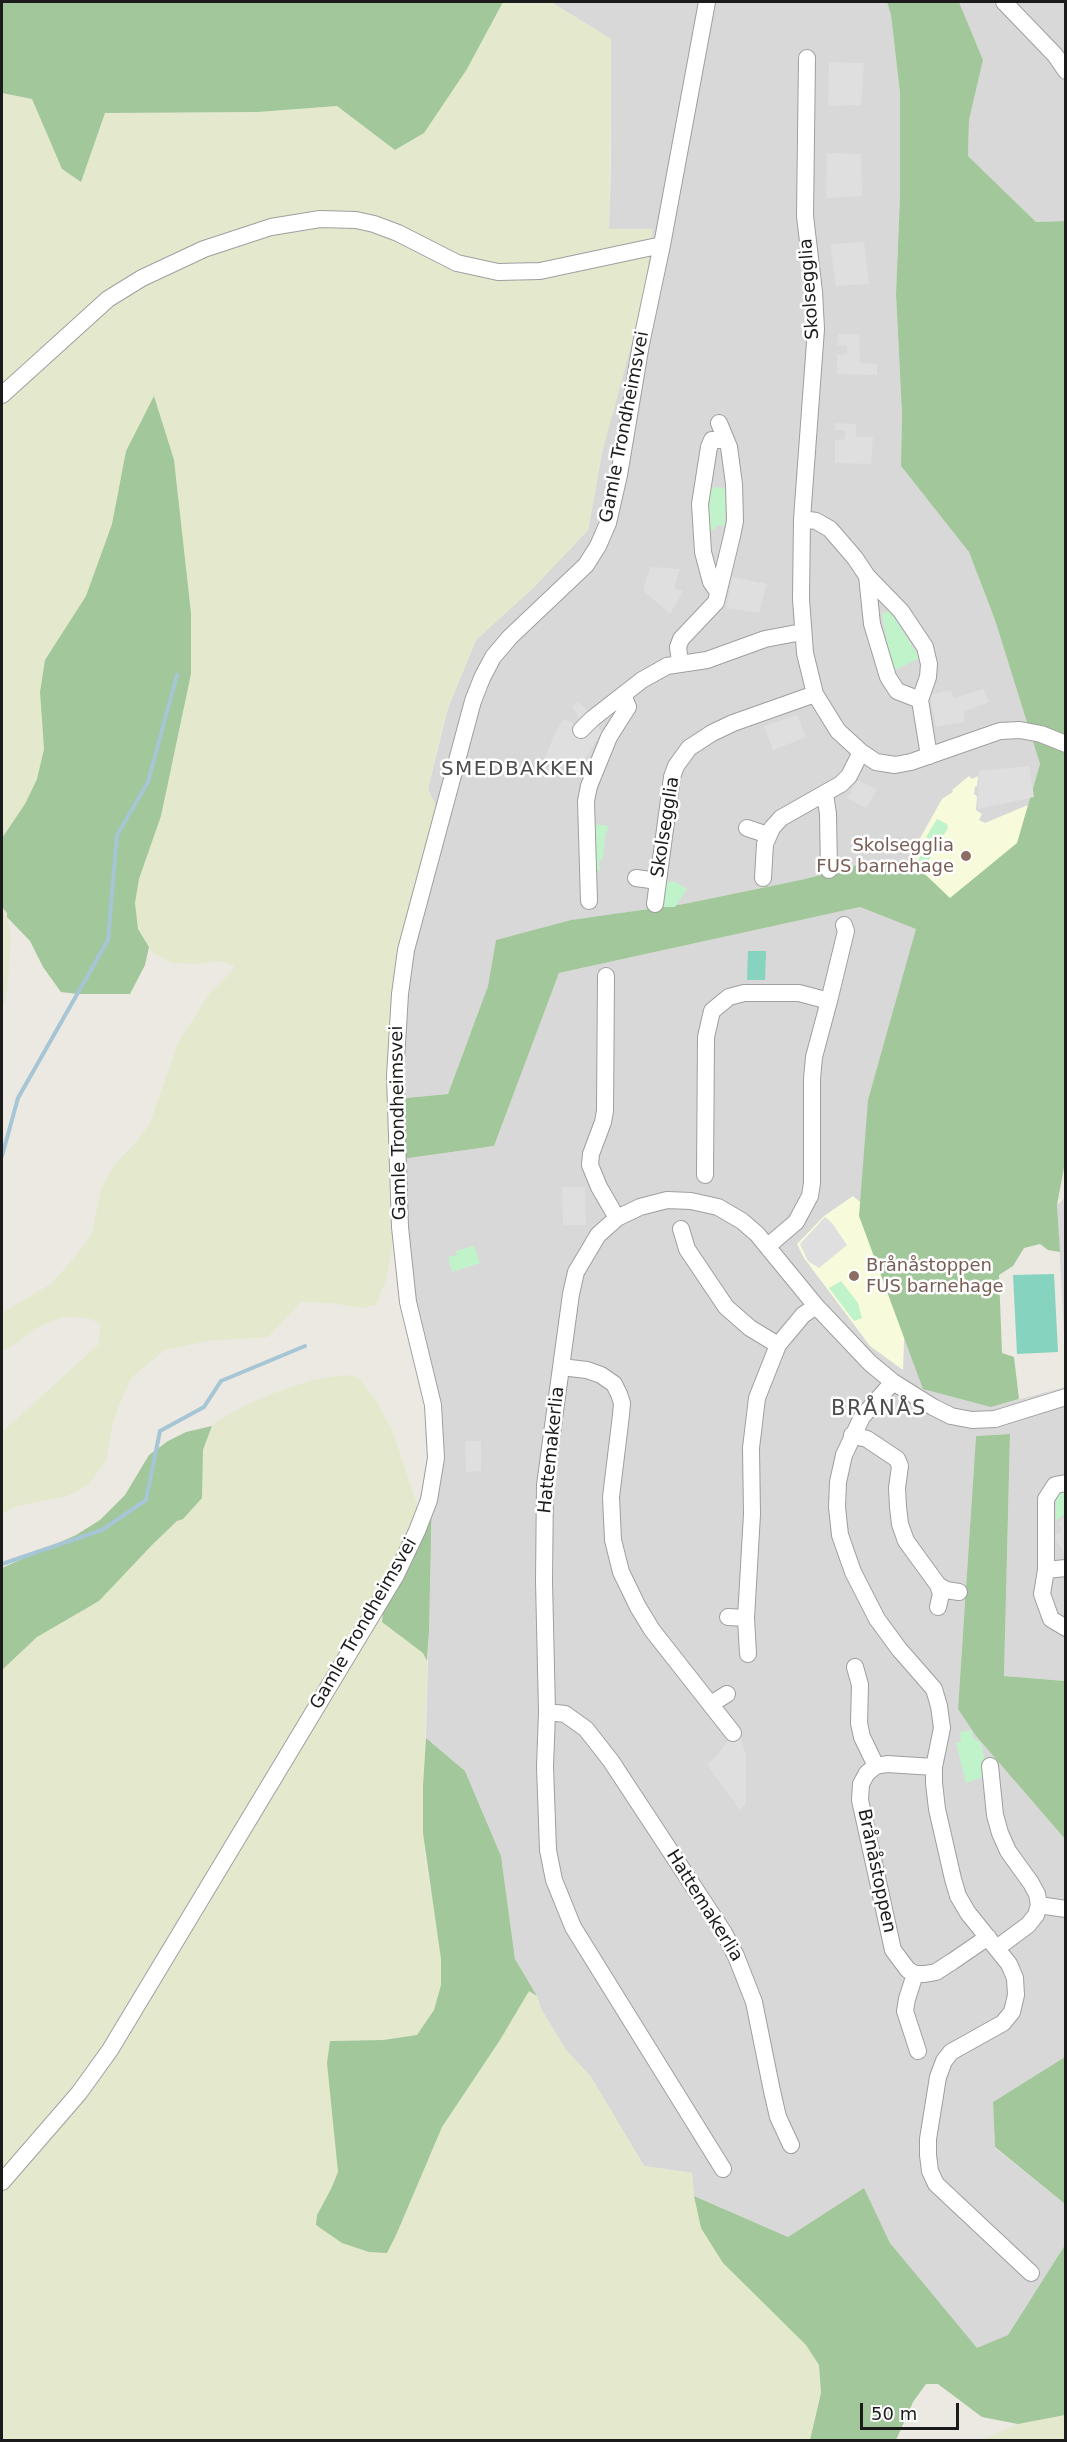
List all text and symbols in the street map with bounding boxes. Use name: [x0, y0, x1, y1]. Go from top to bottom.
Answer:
street label: Skolsegglia: [796, 238, 824, 340]
street label: Gamle Trondheimsvei: [596, 329, 654, 525]
district label: SMEDBAKKEN: [441, 758, 595, 782]
street label: Skolsegglia: [647, 775, 685, 879]
place label: Skolsegglia FUS barnehage: [816, 835, 954, 878]
marker: Skolsegglia FUS barnehage: [959, 849, 973, 863]
street label: Gamle Trondheimsvei: [387, 1026, 411, 1220]
place label: Brånåstoppen FUS barnehage: [866, 1255, 1004, 1298]
marker: Brånåstoppen FUS barnehage: [847, 1269, 861, 1283]
street label: Hattemakerlia: [535, 1385, 569, 1515]
district label: BRÅNÅS: [831, 1397, 927, 1423]
street label: Gamle Trondheimsvei: [306, 1534, 422, 1714]
street label: Brånåstoppen: [852, 1807, 900, 1935]
street label: Hattemakerlia: [661, 1846, 747, 1966]
scale bar: [863, 2391, 962, 2429]
text: 50 m: [871, 2403, 917, 2424]

